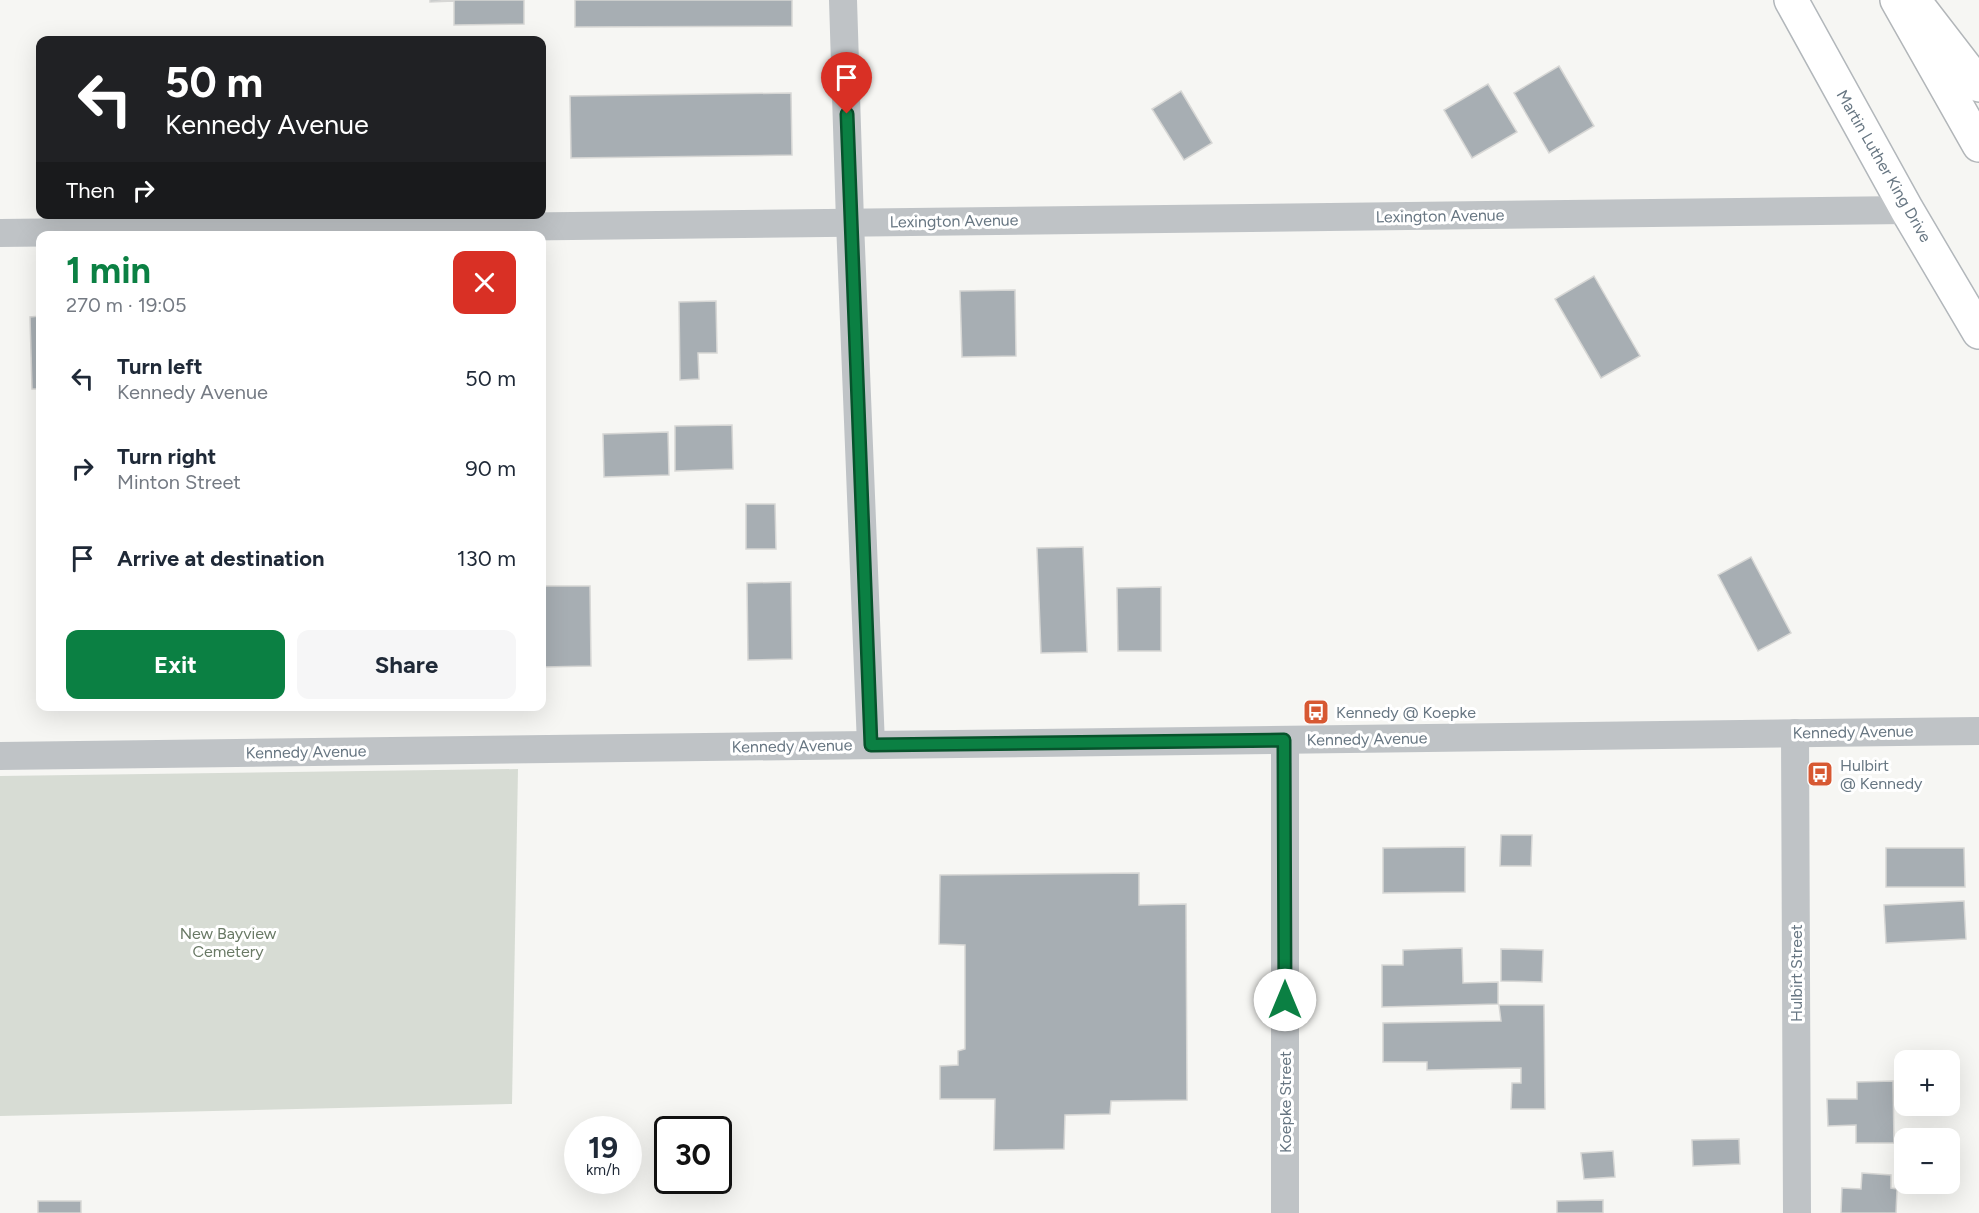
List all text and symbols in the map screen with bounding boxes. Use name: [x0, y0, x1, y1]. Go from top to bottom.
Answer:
pin: [821, 52, 872, 114]
text: 50 m: [165, 57, 263, 108]
icon: left: [66, 60, 144, 138]
icon: arrive: [830, 61, 863, 94]
street label: Martin Luther King Drive: [1833, 86, 1936, 246]
text: Kennedy Avenue: [165, 108, 369, 141]
icon: right: [127, 174, 160, 207]
text: Then: [66, 177, 115, 204]
street label: Lexington Avenue: [1375, 205, 1505, 227]
street label: Lexington Avenue: [889, 210, 1019, 232]
text: 1 min: [66, 249, 151, 292]
button: close: [453, 251, 516, 314]
text: 270 m · 19:05: [66, 293, 187, 317]
text: Turn left: [117, 353, 203, 380]
icon: left: [66, 362, 99, 395]
text: 50 m: [465, 365, 516, 392]
text: Kennedy Avenue: [117, 380, 268, 404]
text: Turn right: [117, 443, 216, 470]
icon: right: [66, 452, 99, 485]
text: 90 m: [465, 455, 516, 482]
text: Minton Street: [117, 470, 241, 494]
icon: arrive: [66, 542, 99, 575]
text: Arrive at destination: [117, 545, 325, 572]
text: 130 m: [457, 545, 516, 572]
button: Exit: [66, 630, 285, 699]
button: Share: [297, 630, 516, 699]
bus stop icon: Kennedy @ Koepke: [1301, 697, 1331, 727]
place label: Kennedy @ Koepke: [1336, 703, 1476, 722]
street label: Kennedy Avenue: [1792, 721, 1914, 743]
street label: Kennedy Avenue: [1306, 728, 1428, 750]
street label: Kennedy Avenue: [731, 735, 853, 757]
street label: Kennedy Avenue: [245, 741, 367, 763]
place label: Hulbirt @ Kennedy: [1840, 756, 1923, 793]
bus stop icon: Hulbirt @ Kennedy: [1805, 759, 1835, 789]
park label: New Bayview Cemetery: [180, 924, 277, 961]
street label: Hulbirt Street: [1787, 924, 1806, 1022]
position arrow: [1253, 968, 1317, 1032]
map controls: [1894, 1050, 1960, 1194]
button: +: [1894, 1050, 1960, 1116]
street label: Koepke Street: [1276, 1051, 1295, 1153]
speed limit sign: 30: [654, 1116, 732, 1194]
button: −: [1894, 1128, 1960, 1194]
text: 19: [588, 1129, 618, 1166]
text: km/h: [586, 1161, 620, 1179]

